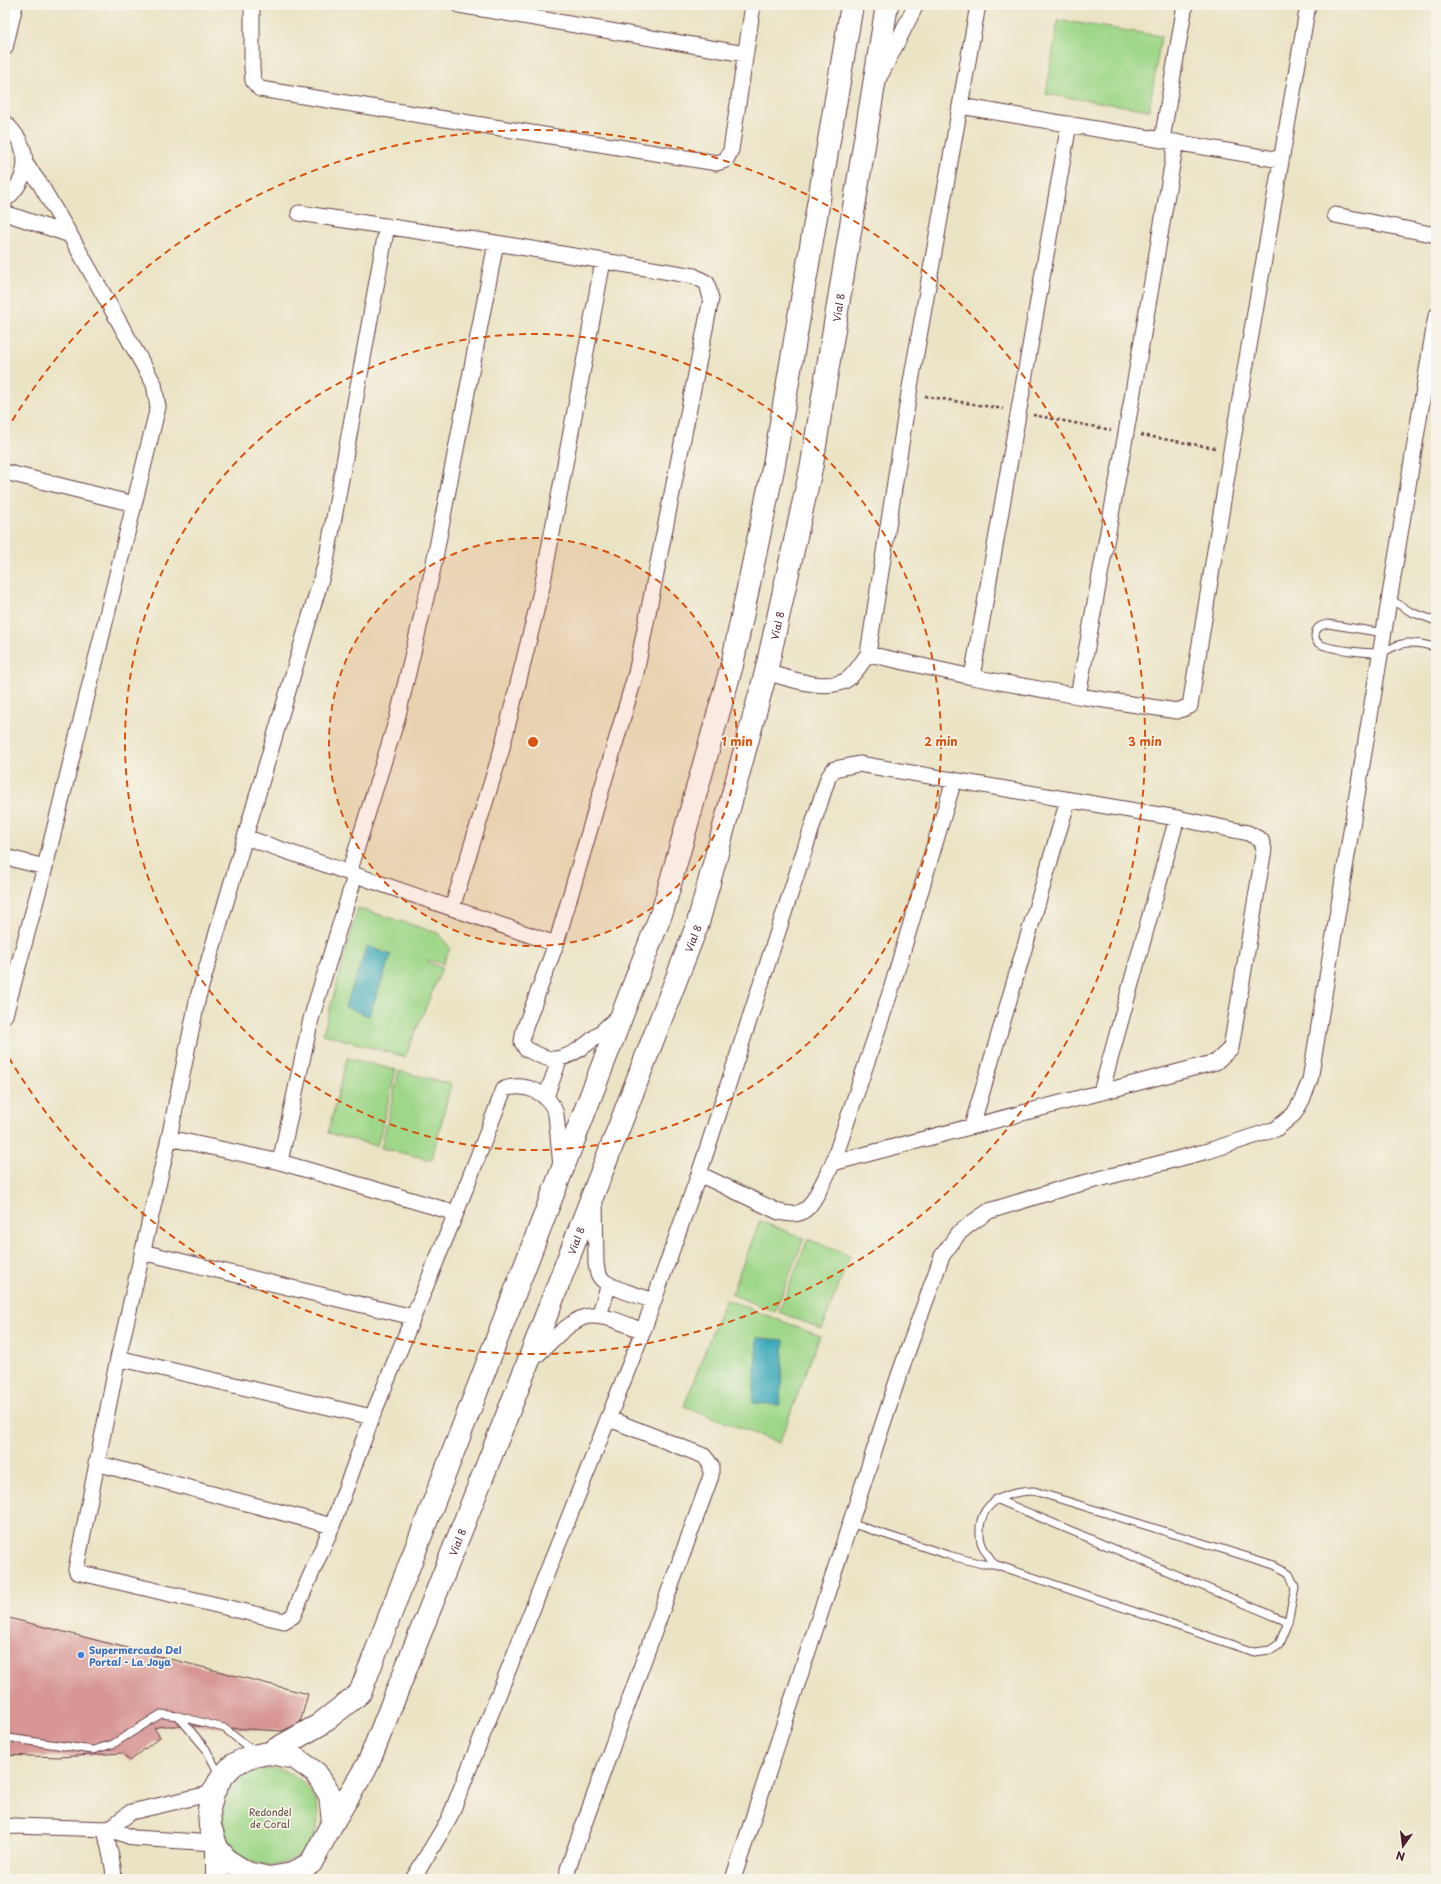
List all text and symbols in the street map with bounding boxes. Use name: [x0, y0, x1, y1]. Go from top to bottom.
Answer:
street label: Vial 8: [828, 292, 847, 323]
street label: Vial 8: [766, 610, 787, 641]
text: 1 min: [721, 732, 753, 750]
text: 2 min: [924, 732, 958, 750]
text: 3 min: [1128, 732, 1162, 750]
centre of rings: [526, 735, 540, 749]
street label: Vial 8: [680, 922, 704, 954]
street label: Vial 8: [563, 1224, 587, 1256]
street label: Vial 8: [444, 1526, 469, 1558]
place label: Supermercado Del Portal - La Joya: [89, 1642, 182, 1670]
marker: Supermercado Del Portal - La Joya: [76, 1650, 86, 1660]
park label: Redondel de Coral: [249, 1804, 292, 1831]
north arrow: [1383, 1826, 1423, 1866]
text: N: [1394, 1847, 1407, 1865]

